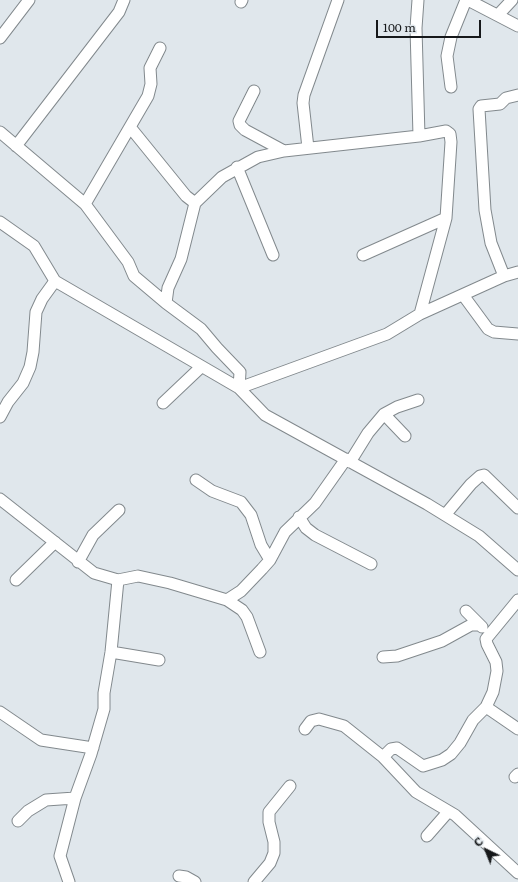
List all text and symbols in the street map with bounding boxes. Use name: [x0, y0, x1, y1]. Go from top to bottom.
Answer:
scale bar: [378, 12, 483, 38]
text: 100 m: [383, 18, 416, 36]
north arrow: [466, 830, 506, 870]
text: С: [470, 833, 486, 850]

